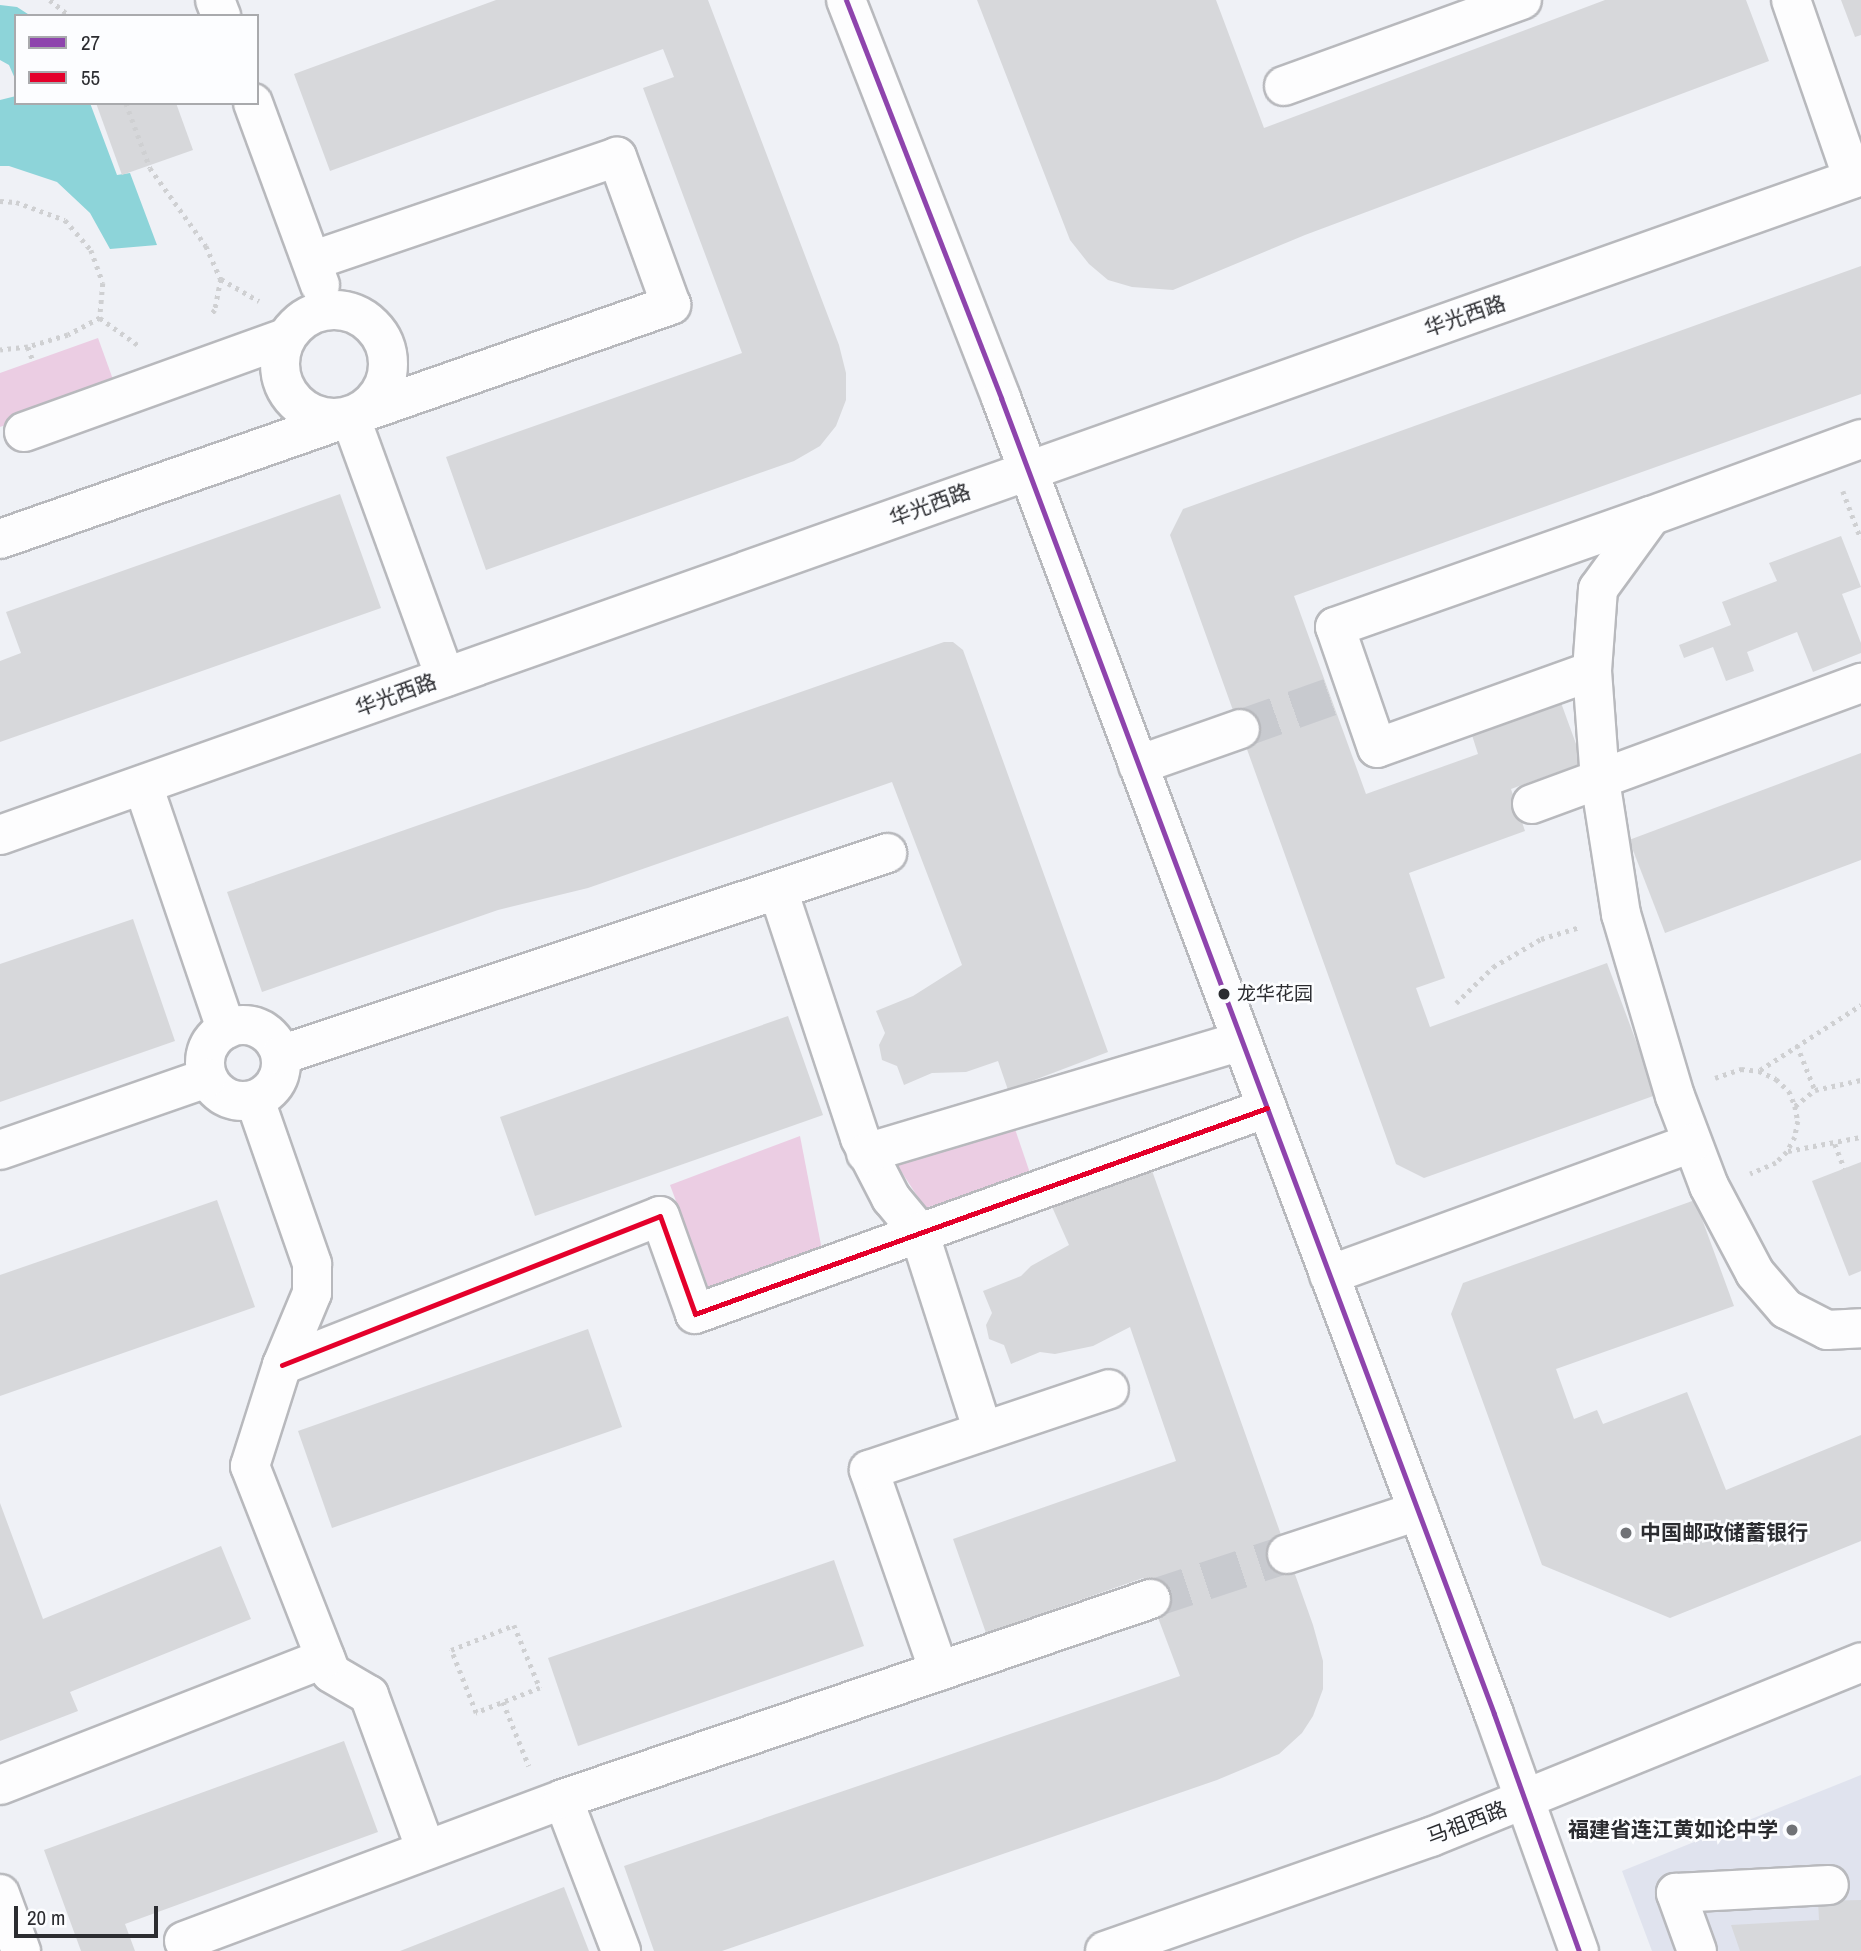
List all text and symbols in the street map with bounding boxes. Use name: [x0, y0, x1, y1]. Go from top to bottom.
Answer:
legend: [14, 14, 259, 105]
text: 27: [81, 28, 100, 57]
text: 55: [81, 63, 100, 92]
street label: 华光西路: [1421, 290, 1509, 342]
street label: 华光西路: [886, 479, 974, 531]
street label: 华光西路: [352, 669, 440, 721]
place label: 龙华花园: [1237, 983, 1313, 1005]
marker: 龙华花园: [1217, 987, 1231, 1001]
place label: 中国邮政储蓄银行: [1640, 1520, 1808, 1546]
marker: 中国邮政储蓄银行: [1618, 1525, 1634, 1541]
street label: 马祖西路: [1423, 1796, 1511, 1850]
place label: 福建省连江黄如论中学: [1568, 1817, 1778, 1843]
marker: 福建省连江黄如论中学: [1784, 1822, 1800, 1838]
scale bar: [18, 1892, 161, 1936]
text: 20 m: [27, 1903, 65, 1932]

